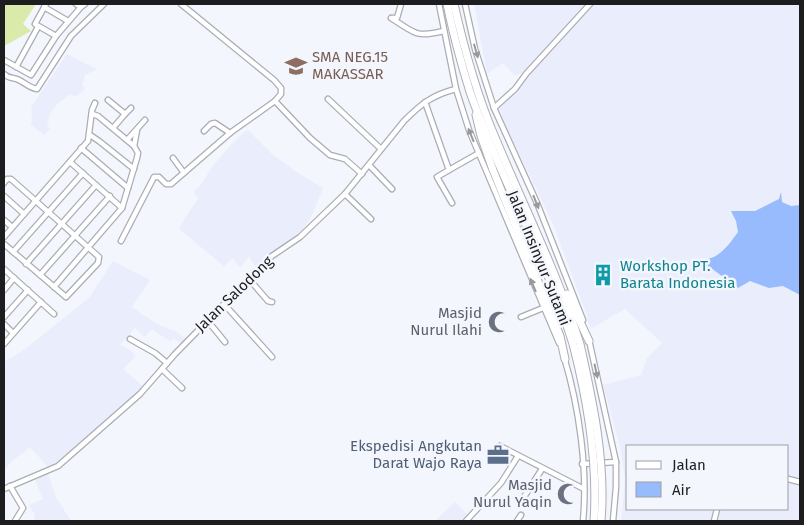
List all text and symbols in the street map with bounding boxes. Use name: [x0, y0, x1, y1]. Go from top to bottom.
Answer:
one-way arrow: [472, 44, 480, 59]
place label: SMA NEG.15 MAKASSAR: [312, 48, 388, 83]
school or university icon: SMA NEG.15 MAKASSAR: [283, 53, 309, 79]
one-way arrow: [467, 127, 474, 142]
street label: Jalan Insinyur Sutami: [504, 188, 574, 328]
one-way arrow: [533, 195, 541, 209]
street label: Jalan Salodong: [191, 252, 277, 336]
place label: Workshop PT. Barata Indonesia: [620, 257, 735, 292]
building icon: Workshop PT. Barata Indonesia: [590, 262, 616, 288]
one-way arrow: [529, 278, 537, 292]
place label: Masjid Nurul Ilahi: [410, 304, 482, 339]
mosque icon: Masjid Nurul Ilahi: [486, 309, 512, 335]
one-way arrow: [592, 364, 600, 379]
place label: Ekspedisi Angkutan Darat Wajo Raya: [350, 437, 482, 472]
office icon: Ekspedisi Angkutan Darat Wajo Raya: [485, 442, 511, 468]
legend: [626, 445, 789, 510]
text: Jalan: [672, 456, 706, 474]
place label: Masjid Nurul Yaqin: [473, 476, 552, 511]
mosque icon: Masjid Nurul Yaqin: [555, 481, 581, 507]
text: Air: [672, 481, 691, 499]

